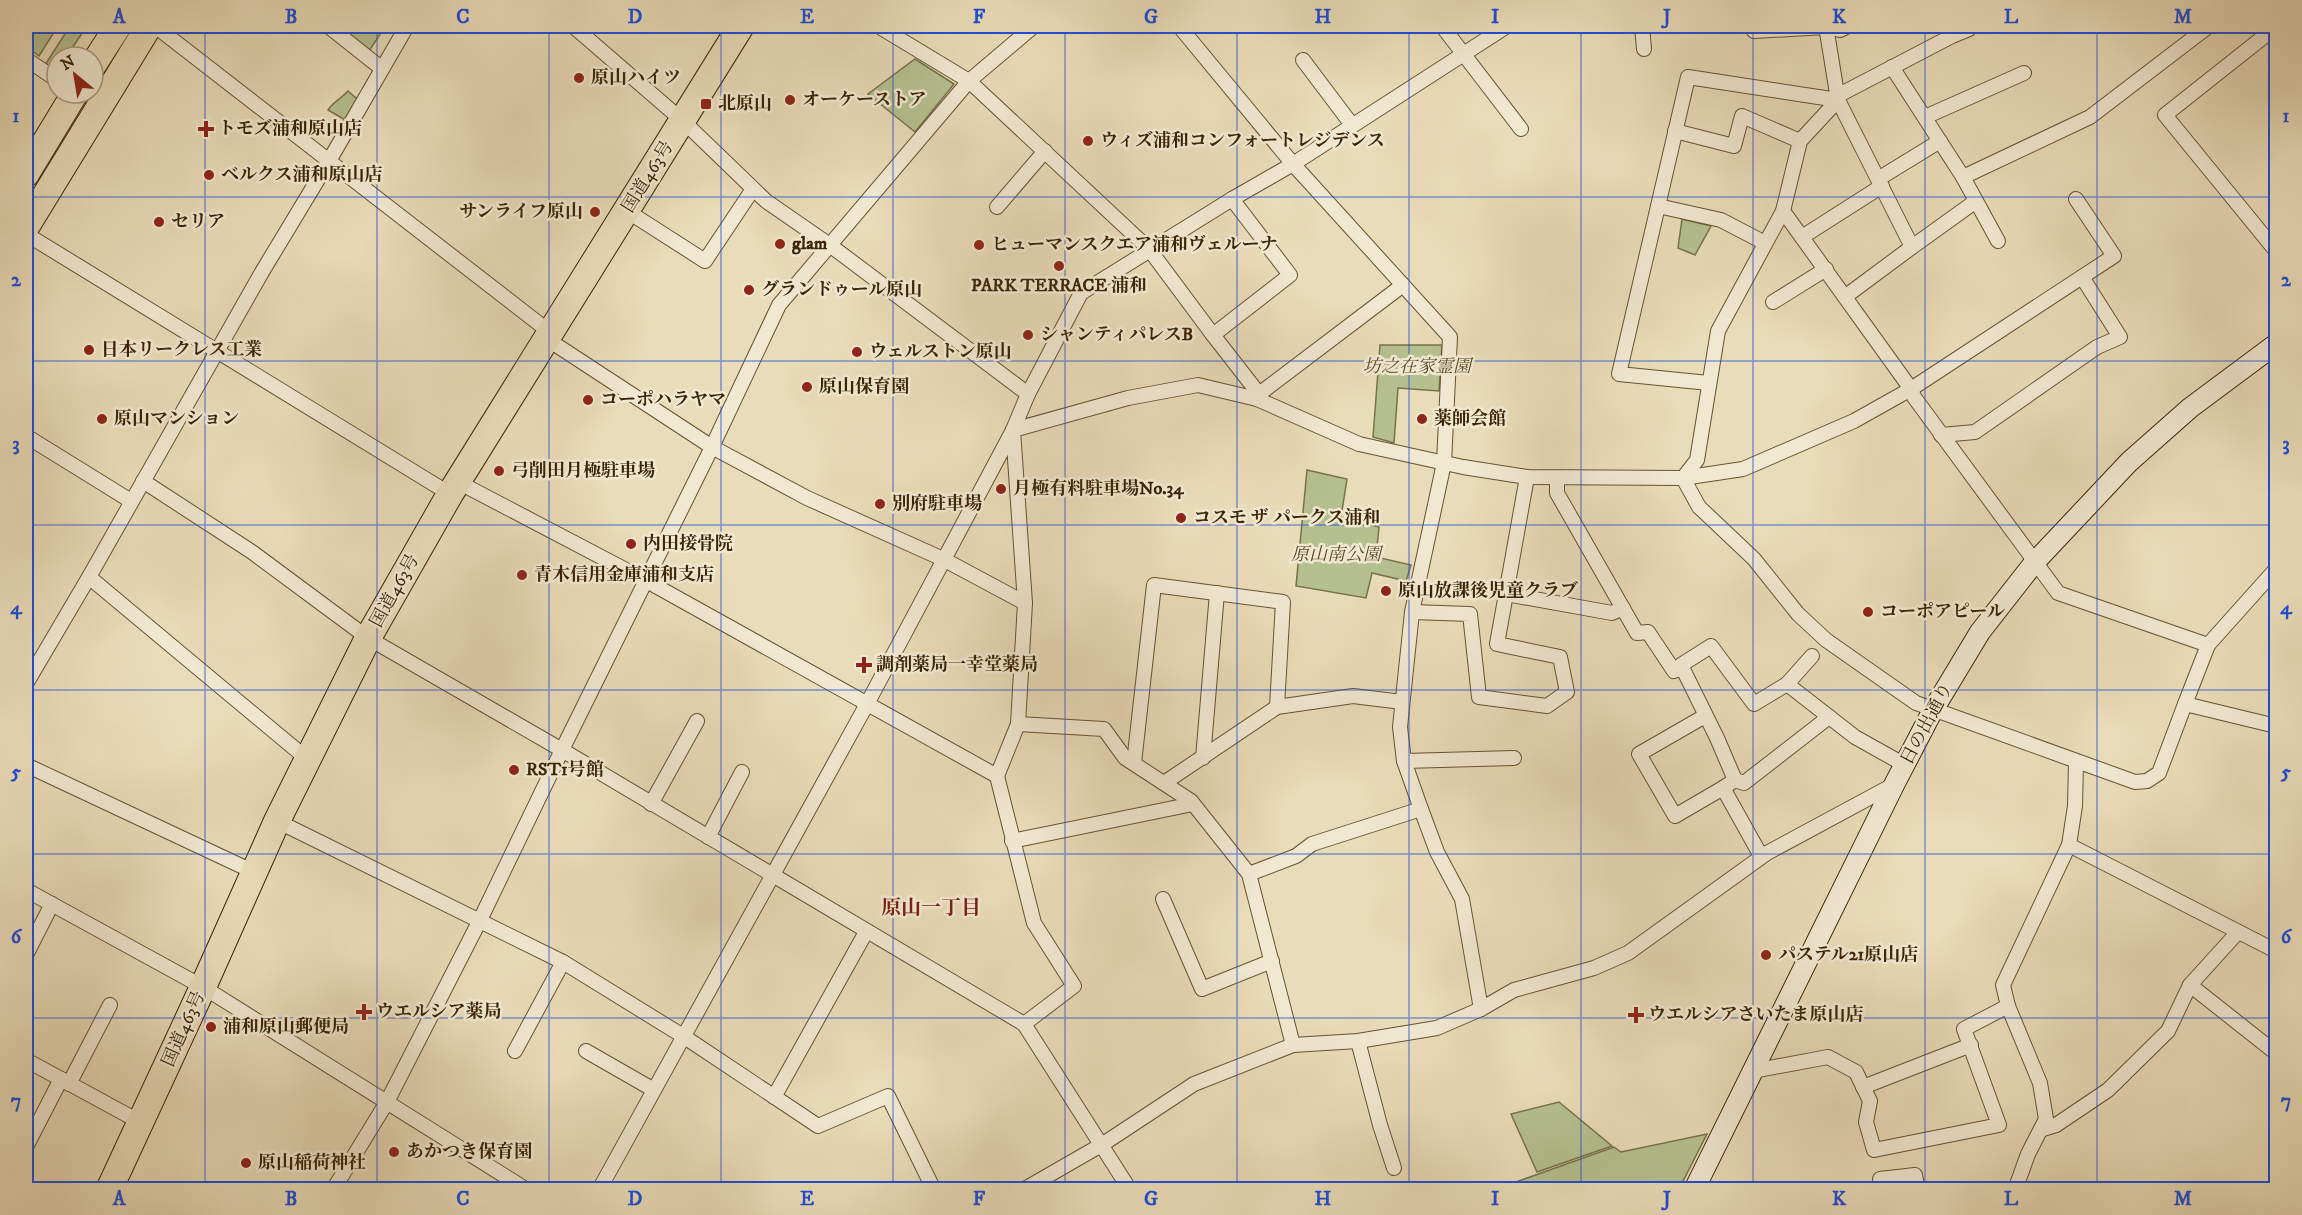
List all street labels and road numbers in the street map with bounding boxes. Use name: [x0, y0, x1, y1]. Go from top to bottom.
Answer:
street label: 国道463号: [617, 137, 679, 217]
street label: 国道463号: [366, 550, 424, 632]
street label: 日の出通り: [1896, 679, 1958, 769]
street label: 国道463号: [158, 988, 210, 1070]

